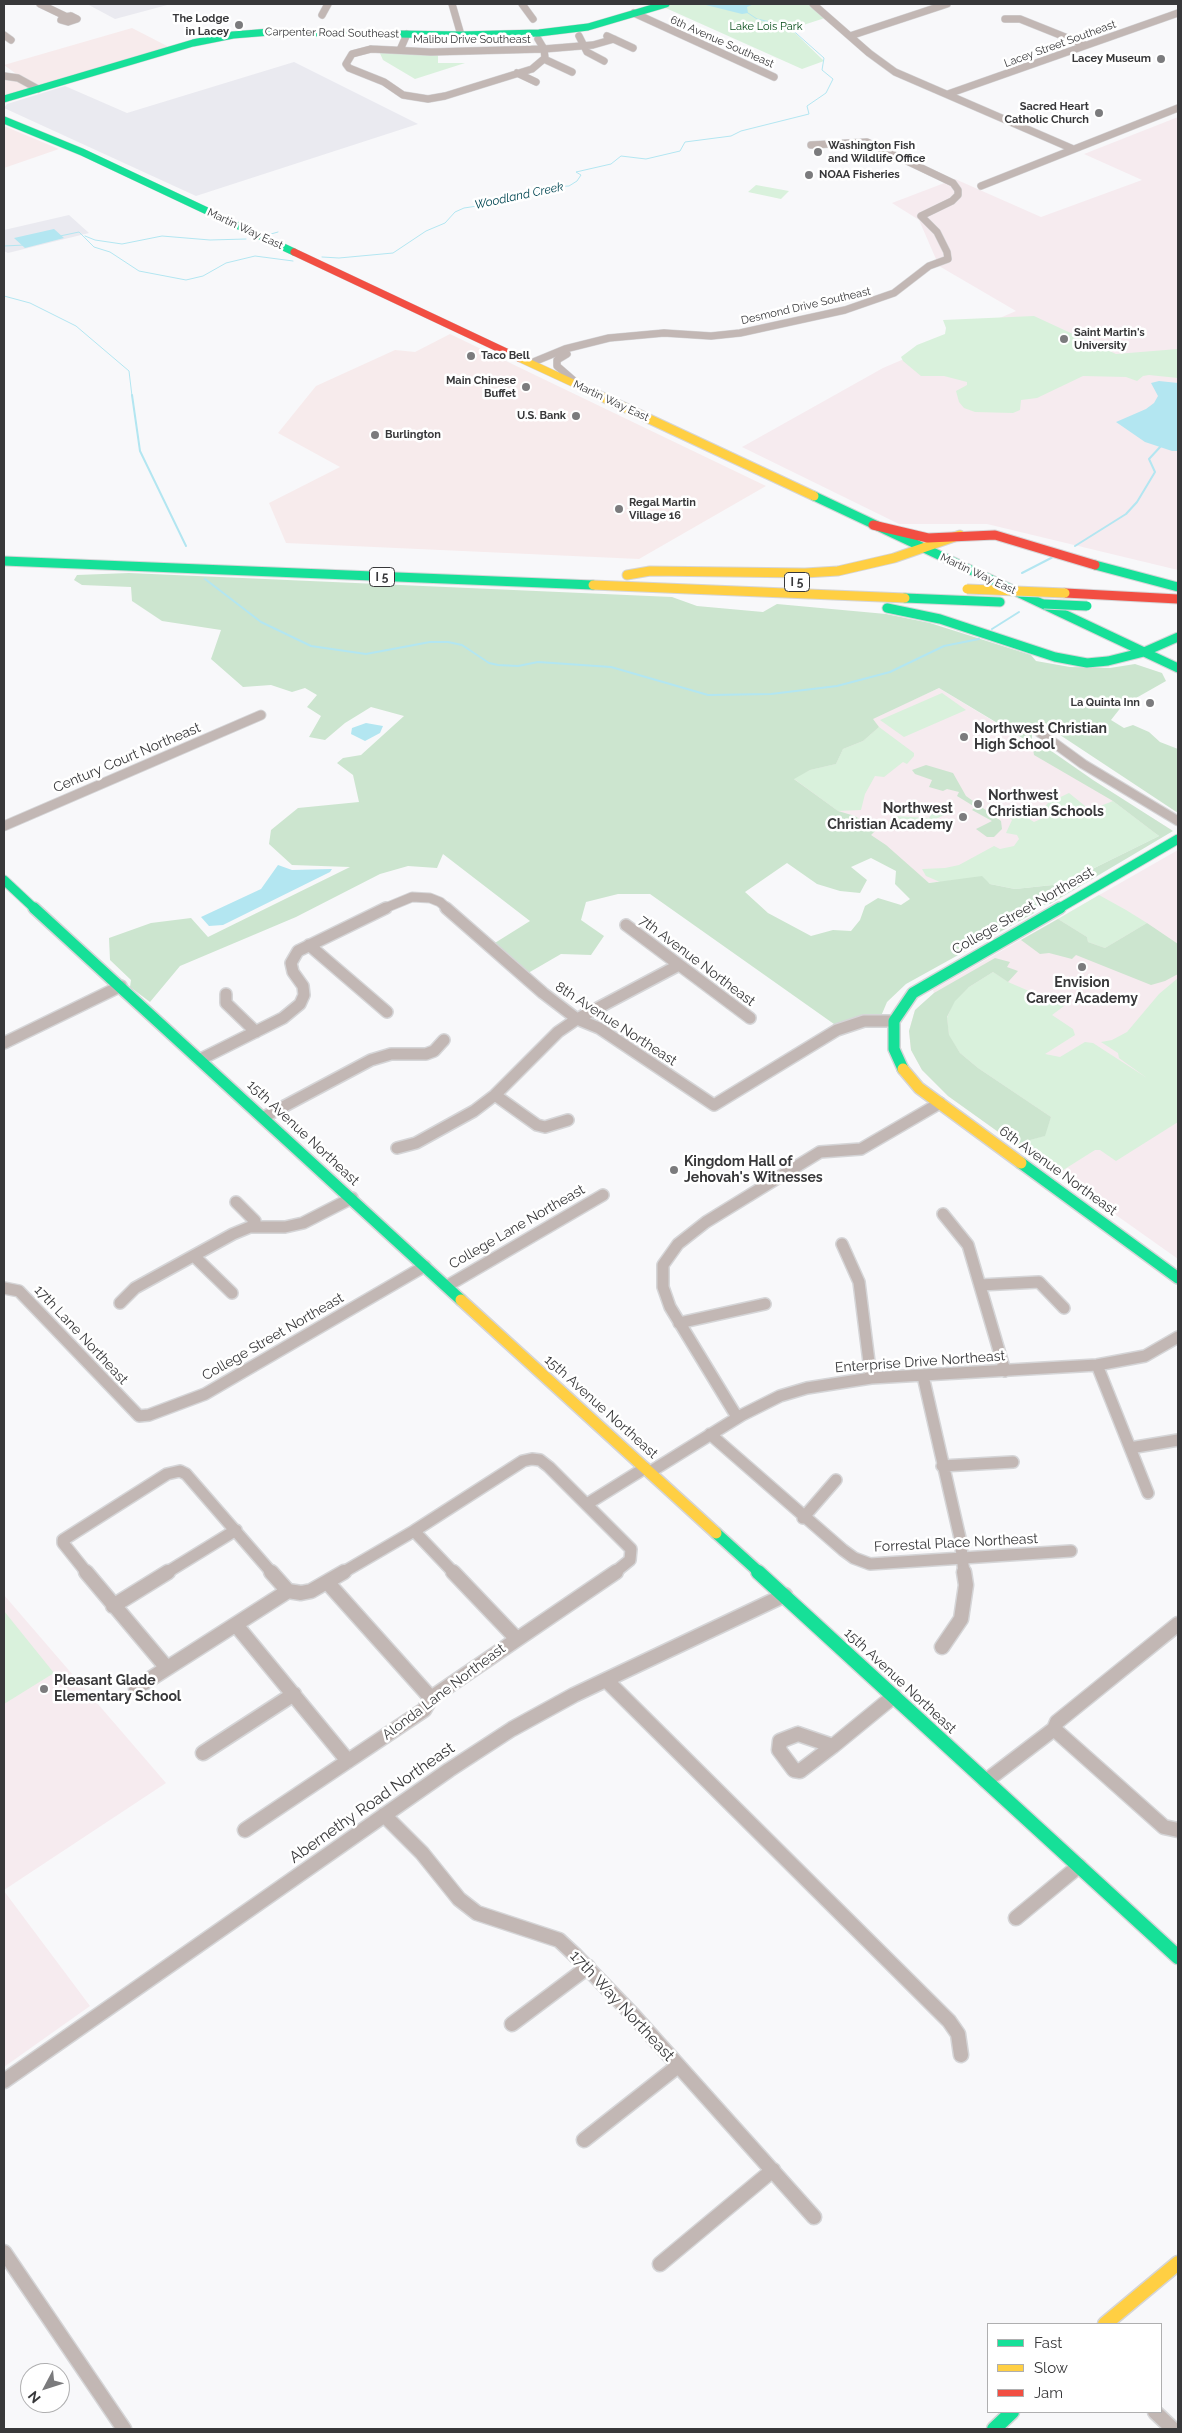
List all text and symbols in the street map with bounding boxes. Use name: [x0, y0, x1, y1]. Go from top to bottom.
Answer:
place label: The Lodge in Lacey: [173, 12, 229, 38]
street label: 6th Avenue Southeast: [668, 13, 776, 71]
street label: Lacey Street Southeast: [1002, 18, 1118, 70]
marker: The Lodge in Lacey: [233, 19, 245, 31]
park label: Lake Lois Park: [729, 20, 803, 34]
street label: Carpenter Road Southeast: [265, 25, 399, 41]
street label: Malibu Drive Southeast: [413, 33, 531, 47]
place label: Lacey Museum: [1072, 52, 1151, 66]
marker: Lacey Museum: [1155, 53, 1167, 65]
place label: Sacred Heart Catholic Church: [1005, 100, 1089, 126]
marker: Sacred Heart Catholic Church: [1093, 107, 1105, 119]
place label: Washington Fish and Wildlife Office: [828, 139, 925, 165]
marker: Washington Fish and Wildlife Office: [812, 146, 824, 158]
place label: NOAA Fisheries: [819, 168, 900, 182]
marker: NOAA Fisheries: [803, 169, 815, 181]
water label: Woodland Creek: [473, 180, 565, 212]
street label: Martin Way East: [205, 206, 285, 252]
street label: Desmond Drive Southeast: [740, 285, 872, 327]
place label: Saint Martin's University: [1074, 326, 1145, 352]
marker: Saint Martin's University: [1058, 333, 1070, 345]
place label: Taco Bell: [481, 349, 530, 363]
marker: Taco Bell: [465, 350, 477, 362]
place label: Main Chinese Buffet: [446, 374, 516, 400]
street label: Martin Way East: [571, 378, 651, 424]
marker: Main Chinese Buffet: [520, 381, 532, 393]
place label: U.S. Bank: [517, 409, 566, 423]
marker: U.S. Bank: [570, 410, 582, 422]
place label: Burlington: [385, 428, 441, 442]
marker: Burlington: [369, 429, 381, 441]
place label: Regal Martin Village 16: [629, 496, 696, 522]
marker: Regal Martin Village 16: [613, 503, 625, 515]
street label: Martin Way East: [938, 551, 1018, 597]
road number: I 5: [370, 568, 394, 586]
road number: I 5: [784, 572, 810, 592]
place label: La Quinta Inn: [1070, 696, 1140, 710]
marker: La Quinta Inn: [1144, 697, 1156, 709]
street label: Century Court Northeast: [51, 719, 203, 797]
place label: Northwest Christian High School: [974, 721, 1107, 754]
marker: Northwest Christian High School: [958, 731, 970, 743]
place label: Northwest Christian Schools: [988, 788, 1104, 820]
marker: Northwest Christian Schools: [972, 798, 984, 810]
place label: Northwest Christian Academy: [827, 801, 953, 834]
marker: Northwest Christian Academy: [957, 811, 969, 823]
street label: College Street Northeast: [949, 864, 1097, 958]
street label: 7th Avenue Northeast: [636, 912, 758, 1010]
marker: Envision Career Academy: [1076, 961, 1088, 973]
place label: Envision Career Academy: [1026, 975, 1138, 1008]
street label: 8th Avenue Northeast: [552, 978, 680, 1070]
street label: 15th Avenue Northeast: [244, 1077, 362, 1189]
street label: 6th Avenue Northeast: [996, 1123, 1120, 1219]
place label: Kingdom Hall of Jehovah's Witnesses: [684, 1154, 823, 1186]
marker: Kingdom Hall of Jehovah's Witnesses: [668, 1164, 680, 1176]
street label: College Lane Northeast: [446, 1181, 588, 1273]
street label: 17th Lane Northeast: [31, 1282, 131, 1388]
street label: College Street Northeast: [199, 1290, 347, 1384]
street label: Enterprise Drive Northeast: [834, 1348, 1006, 1376]
street label: 15th Avenue Northeast: [541, 1352, 661, 1462]
street label: Forrestal Place Northeast: [874, 1530, 1038, 1556]
street label: 15th Avenue Northeast: [841, 1625, 959, 1737]
street label: Alonda Lane Northeast: [379, 1640, 509, 1744]
place label: Pleasant Glade Elementary School: [54, 1673, 181, 1705]
marker: Pleasant Glade Elementary School: [38, 1683, 50, 1695]
street label: Abernethy Road Northeast: [286, 1739, 458, 1867]
street label: 17th Way Northeast: [566, 1947, 678, 2065]
legend: [987, 2323, 1162, 2413]
text: Fast: [1034, 2334, 1062, 2352]
text: Slow: [1034, 2359, 1068, 2377]
north arrow: [20, 2363, 70, 2413]
text: Jam: [1034, 2384, 1063, 2402]
text: N: [25, 2388, 44, 2406]

